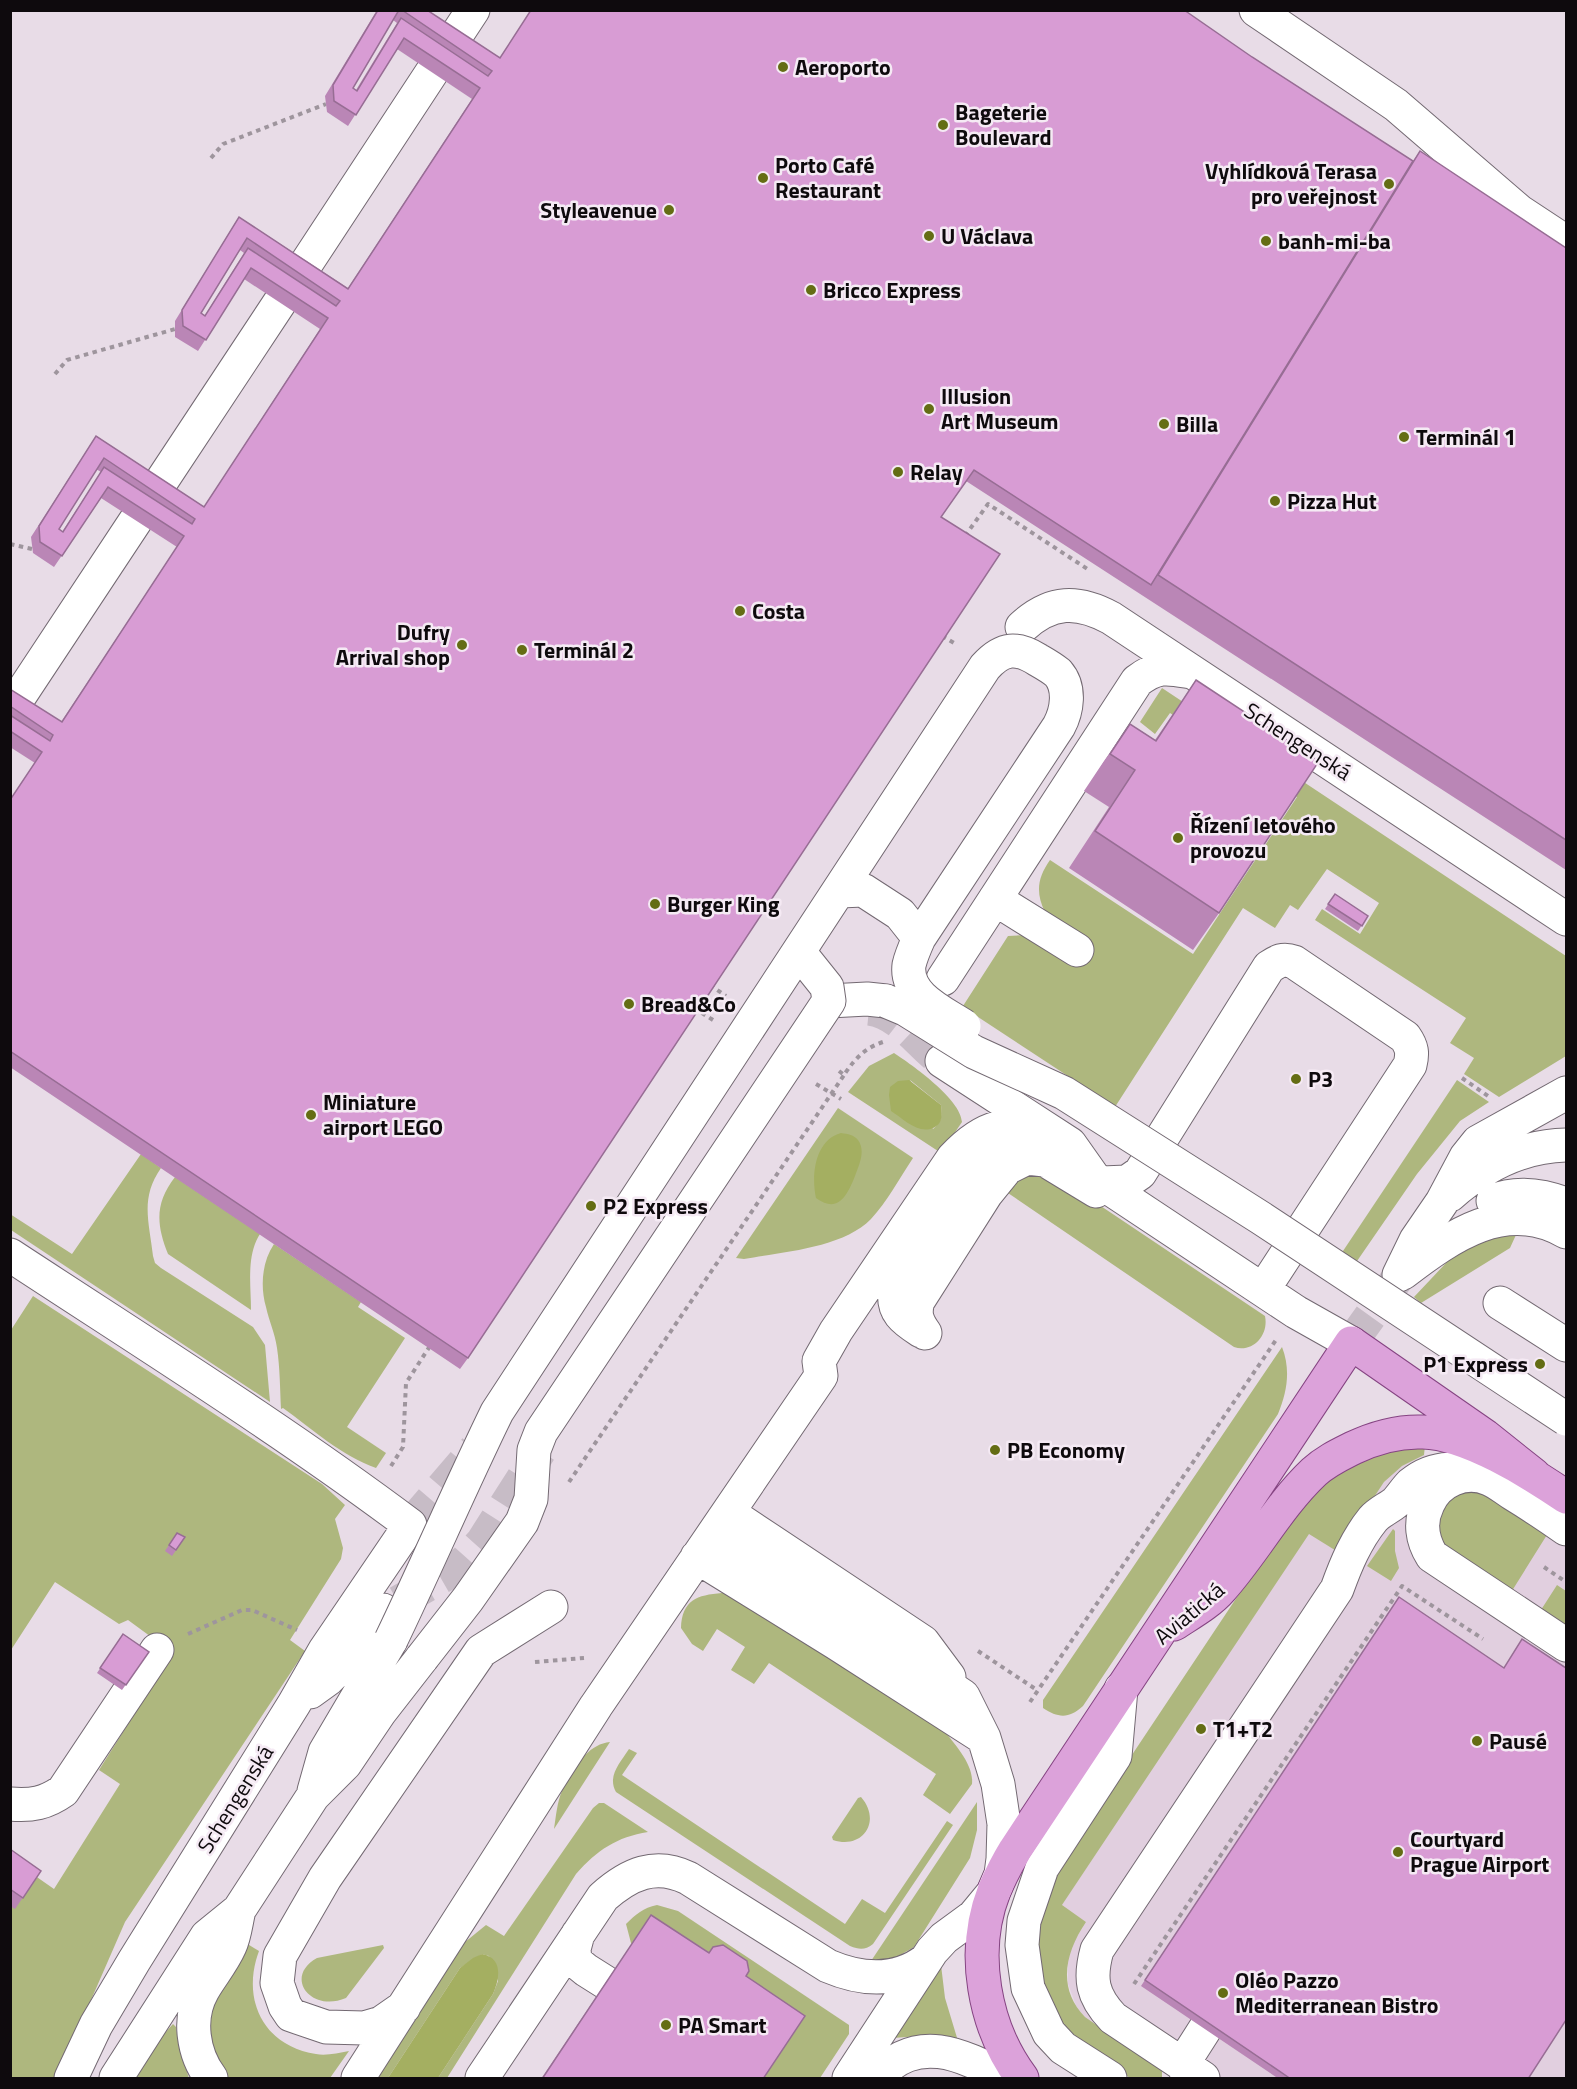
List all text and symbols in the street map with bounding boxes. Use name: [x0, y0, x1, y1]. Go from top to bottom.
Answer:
place label: Aeroporto: [795, 50, 891, 84]
marker: Aeroporto: [776, 60, 790, 74]
place label: Bageterie Boulevard: [955, 95, 1052, 154]
marker: Bageterie Boulevard: [936, 118, 950, 132]
place label: Porto Café Restaurant: [775, 148, 881, 207]
place label: Vyhlídková Terasa pro veřejnost: [1205, 154, 1377, 213]
marker: Porto Café Restaurant: [756, 171, 770, 185]
marker: Vyhlídková Terasa pro veřejnost: [1382, 177, 1396, 191]
place label: Styleavenue: [540, 193, 657, 227]
marker: Styleavenue: [662, 203, 676, 217]
place label: U Václava: [941, 219, 1033, 253]
place label: banh-mi-ba: [1278, 224, 1391, 258]
marker: U Václava: [922, 229, 936, 243]
marker: banh-mi-ba: [1259, 234, 1273, 248]
place label: Bricco Express: [823, 273, 961, 307]
marker: Bricco Express: [804, 283, 818, 297]
place label: Illusion Art Museum: [941, 379, 1059, 438]
marker: Illusion Art Museum: [922, 402, 936, 416]
place label: Billa: [1176, 407, 1218, 441]
marker: Billa: [1157, 417, 1171, 431]
place label: Terminál 1: [1416, 420, 1516, 454]
marker: Terminál 1: [1397, 430, 1411, 444]
place label: Relay: [910, 455, 963, 489]
marker: Relay: [891, 465, 905, 479]
place label: Pizza Hut: [1287, 484, 1377, 518]
marker: Pizza Hut: [1268, 494, 1282, 508]
place label: Costa: [752, 594, 805, 628]
marker: Costa: [733, 604, 747, 618]
place label: Dufry Arrival shop: [336, 615, 450, 674]
place label: Terminál 2: [534, 633, 634, 667]
marker: Dufry Arrival shop: [455, 638, 469, 652]
marker: Terminál 2: [515, 643, 529, 657]
street label: Schengenská: [1237, 693, 1359, 789]
place label: Řízení letového provozu: [1190, 808, 1336, 867]
marker: Řízení letového provozu: [1171, 831, 1185, 845]
place label: Burger King: [667, 887, 780, 921]
marker: Burger King: [648, 897, 662, 911]
place label: Bread&Co: [641, 987, 736, 1021]
marker: Bread&Co: [622, 997, 636, 1011]
place label: P3: [1308, 1062, 1333, 1096]
marker: P3: [1289, 1072, 1303, 1086]
place label: Miniature airport LEGO: [323, 1085, 443, 1144]
marker: Miniature airport LEGO: [304, 1108, 318, 1122]
place label: P2 Express: [603, 1189, 708, 1223]
marker: P2 Express: [584, 1199, 598, 1213]
place label: P1 Express: [1423, 1347, 1528, 1381]
marker: P1 Express: [1533, 1357, 1547, 1371]
place label: PB Economy: [1007, 1433, 1125, 1467]
marker: PB Economy: [988, 1443, 1002, 1457]
street label: Aviatická: [1146, 1573, 1232, 1653]
place label: T1+T2: [1213, 1712, 1273, 1746]
marker: T1+T2: [1194, 1722, 1208, 1736]
place label: Pausé: [1489, 1724, 1547, 1758]
marker: Pausé: [1470, 1734, 1484, 1748]
street label: Schengenská: [188, 1738, 282, 1860]
place label: Courtyard Prague Airport: [1410, 1822, 1549, 1881]
marker: Courtyard Prague Airport: [1391, 1845, 1405, 1859]
place label: Oléo Pazzo Mediterranean Bistro: [1235, 1963, 1439, 2022]
marker: Oléo Pazzo Mediterranean Bistro: [1216, 1986, 1230, 2000]
place label: PA Smart: [678, 2008, 766, 2042]
marker: PA Smart: [659, 2018, 673, 2032]

